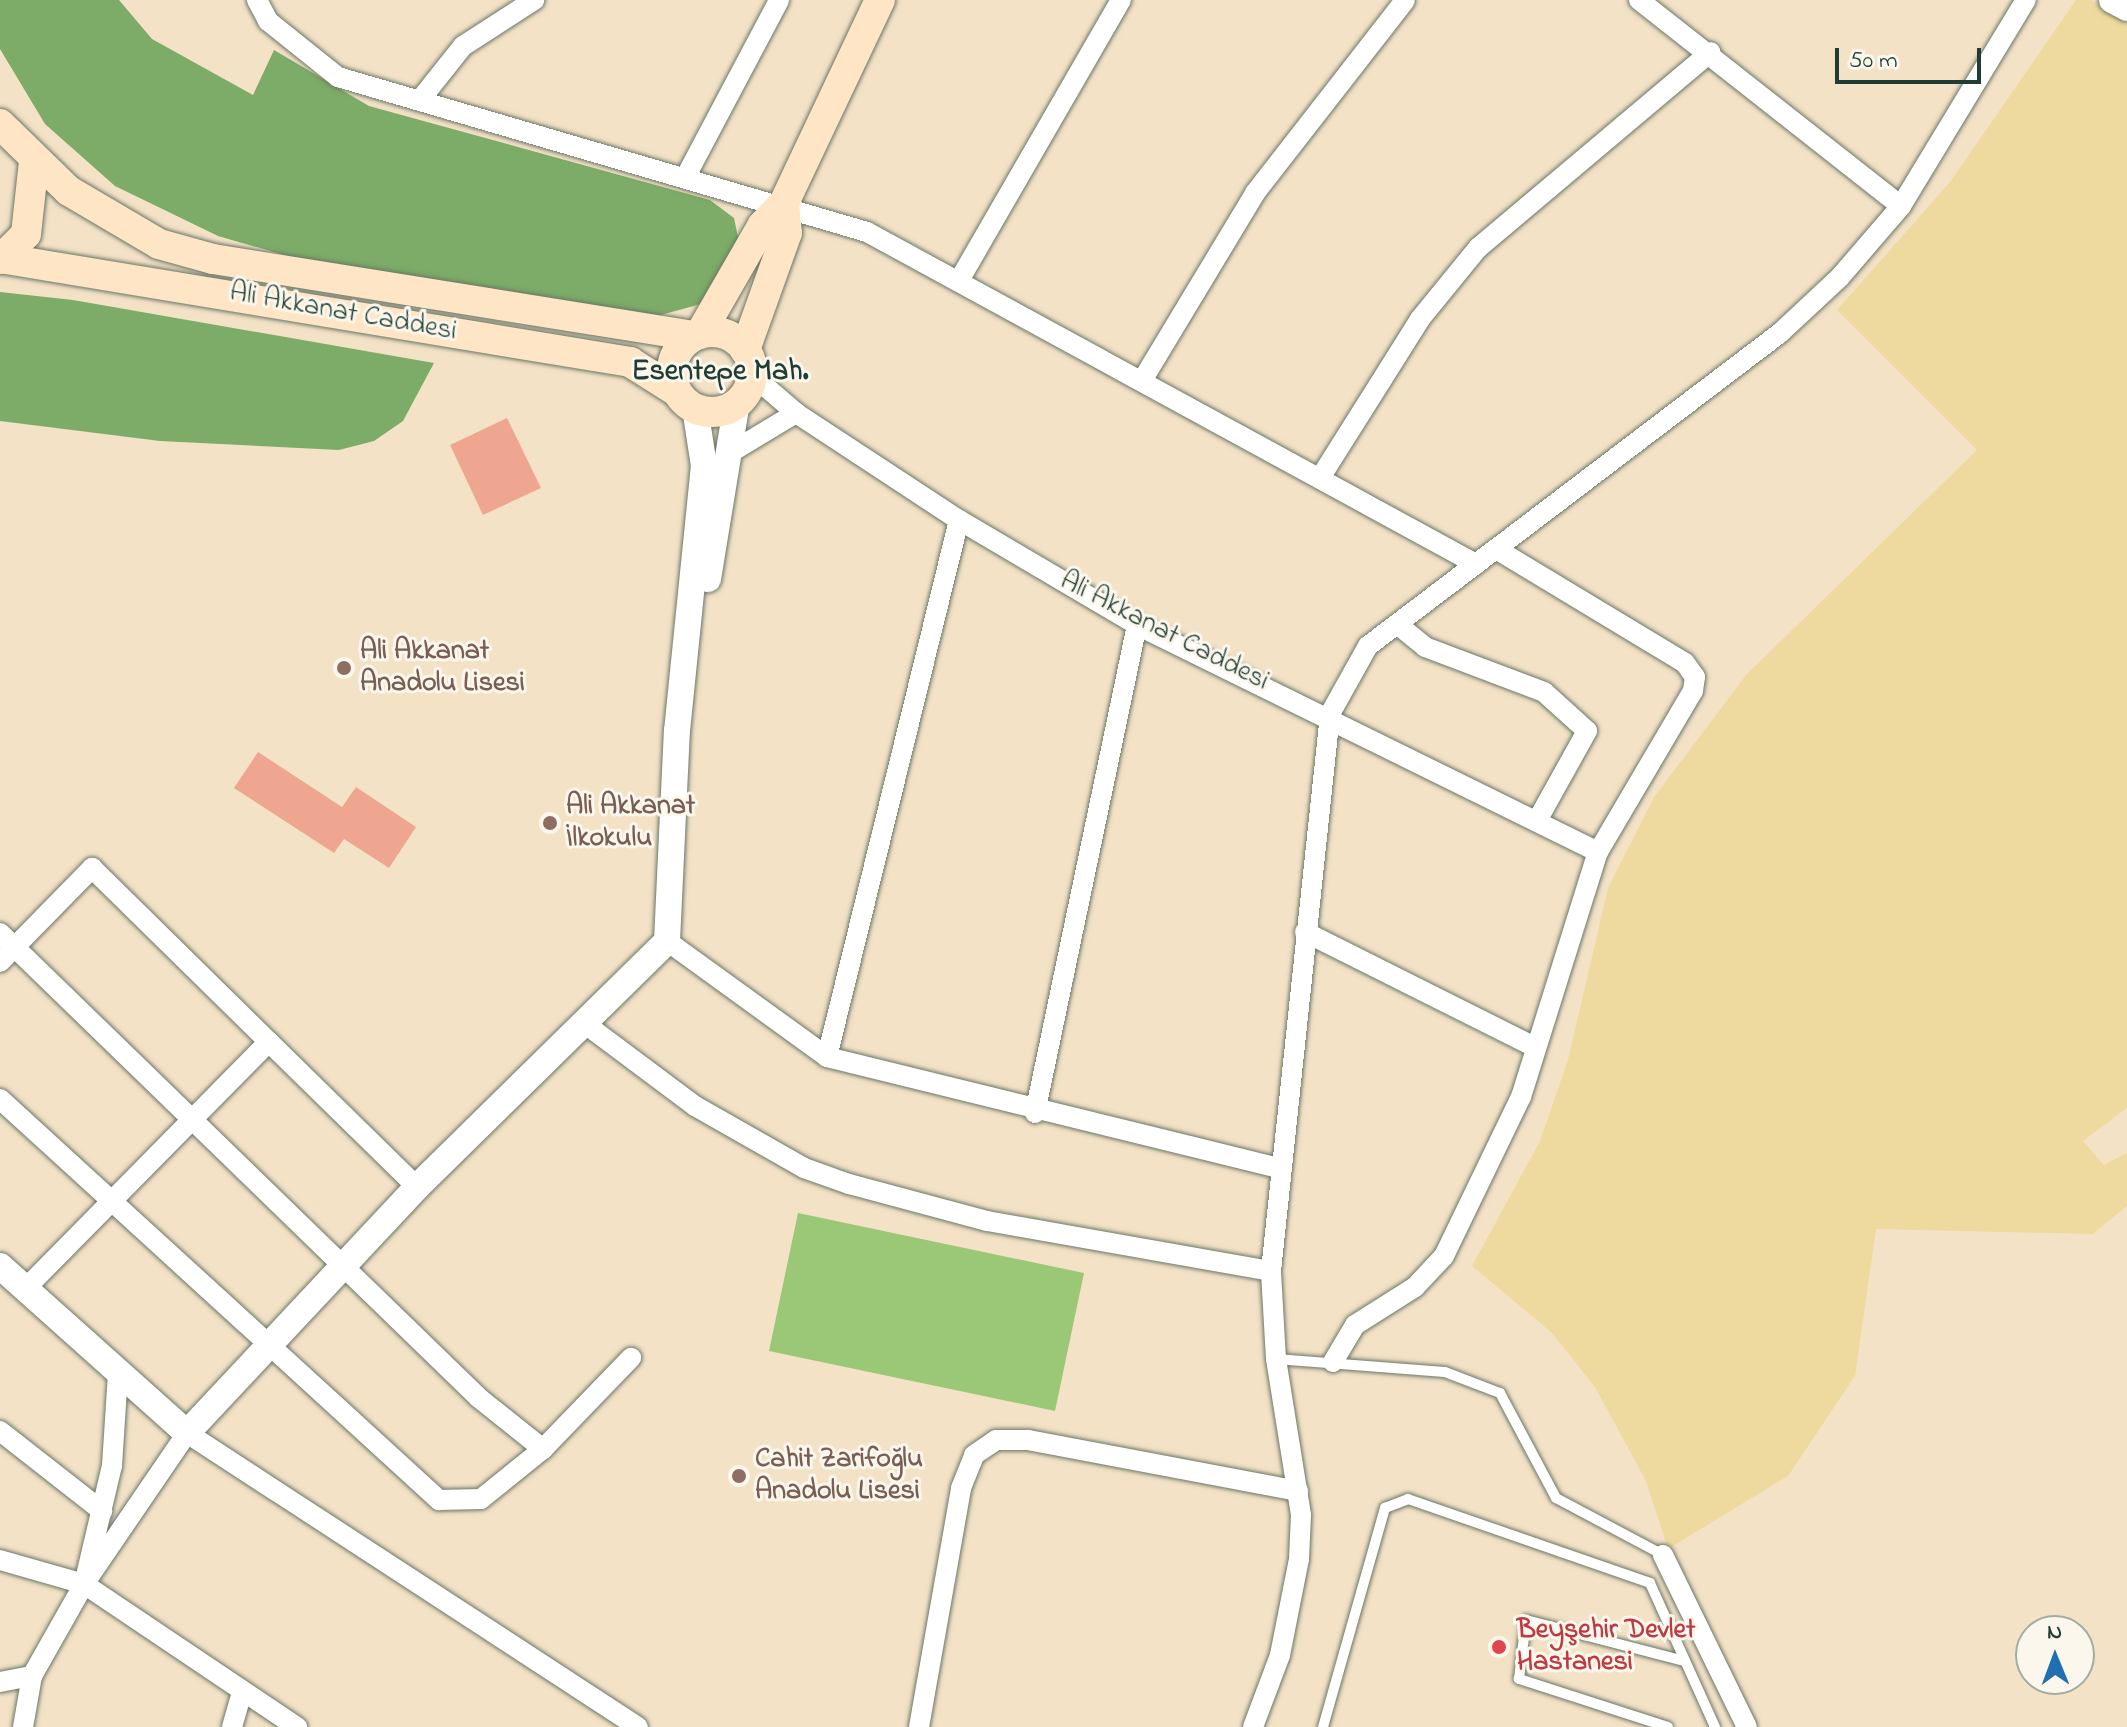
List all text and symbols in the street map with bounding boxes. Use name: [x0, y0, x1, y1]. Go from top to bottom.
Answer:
scale bar: [1839, 32, 1985, 82]
text: 50 m: [1849, 44, 1898, 79]
street label: Ali Akkanat Caddesi: [227, 276, 459, 350]
district label: Esentepe Mah.: [631, 354, 809, 390]
street label: Ali Akkanat Caddesi: [1054, 565, 1274, 699]
place label: Ali Akkanat Anadolu Lisesi: [360, 635, 525, 701]
marker: Ali Akkanat Anadolu Lisesi: [335, 659, 353, 677]
place label: Ali Akkanat İlkokulu: [566, 790, 695, 856]
marker: Ali Akkanat İlkokulu: [541, 814, 559, 832]
place label: Cahit Zarifoğlu Anadolu Lisesi: [755, 1443, 923, 1509]
marker: Cahit Zarifoğlu Anadolu Lisesi: [730, 1467, 748, 1485]
place label: Beyşehir Devlet Hastanesi: [1517, 1614, 1695, 1680]
north arrow: [2015, 1615, 2095, 1695]
text: N: [2047, 1617, 2062, 1649]
marker: Beyşehir Devlet Hastanesi: [1488, 1636, 1510, 1658]

